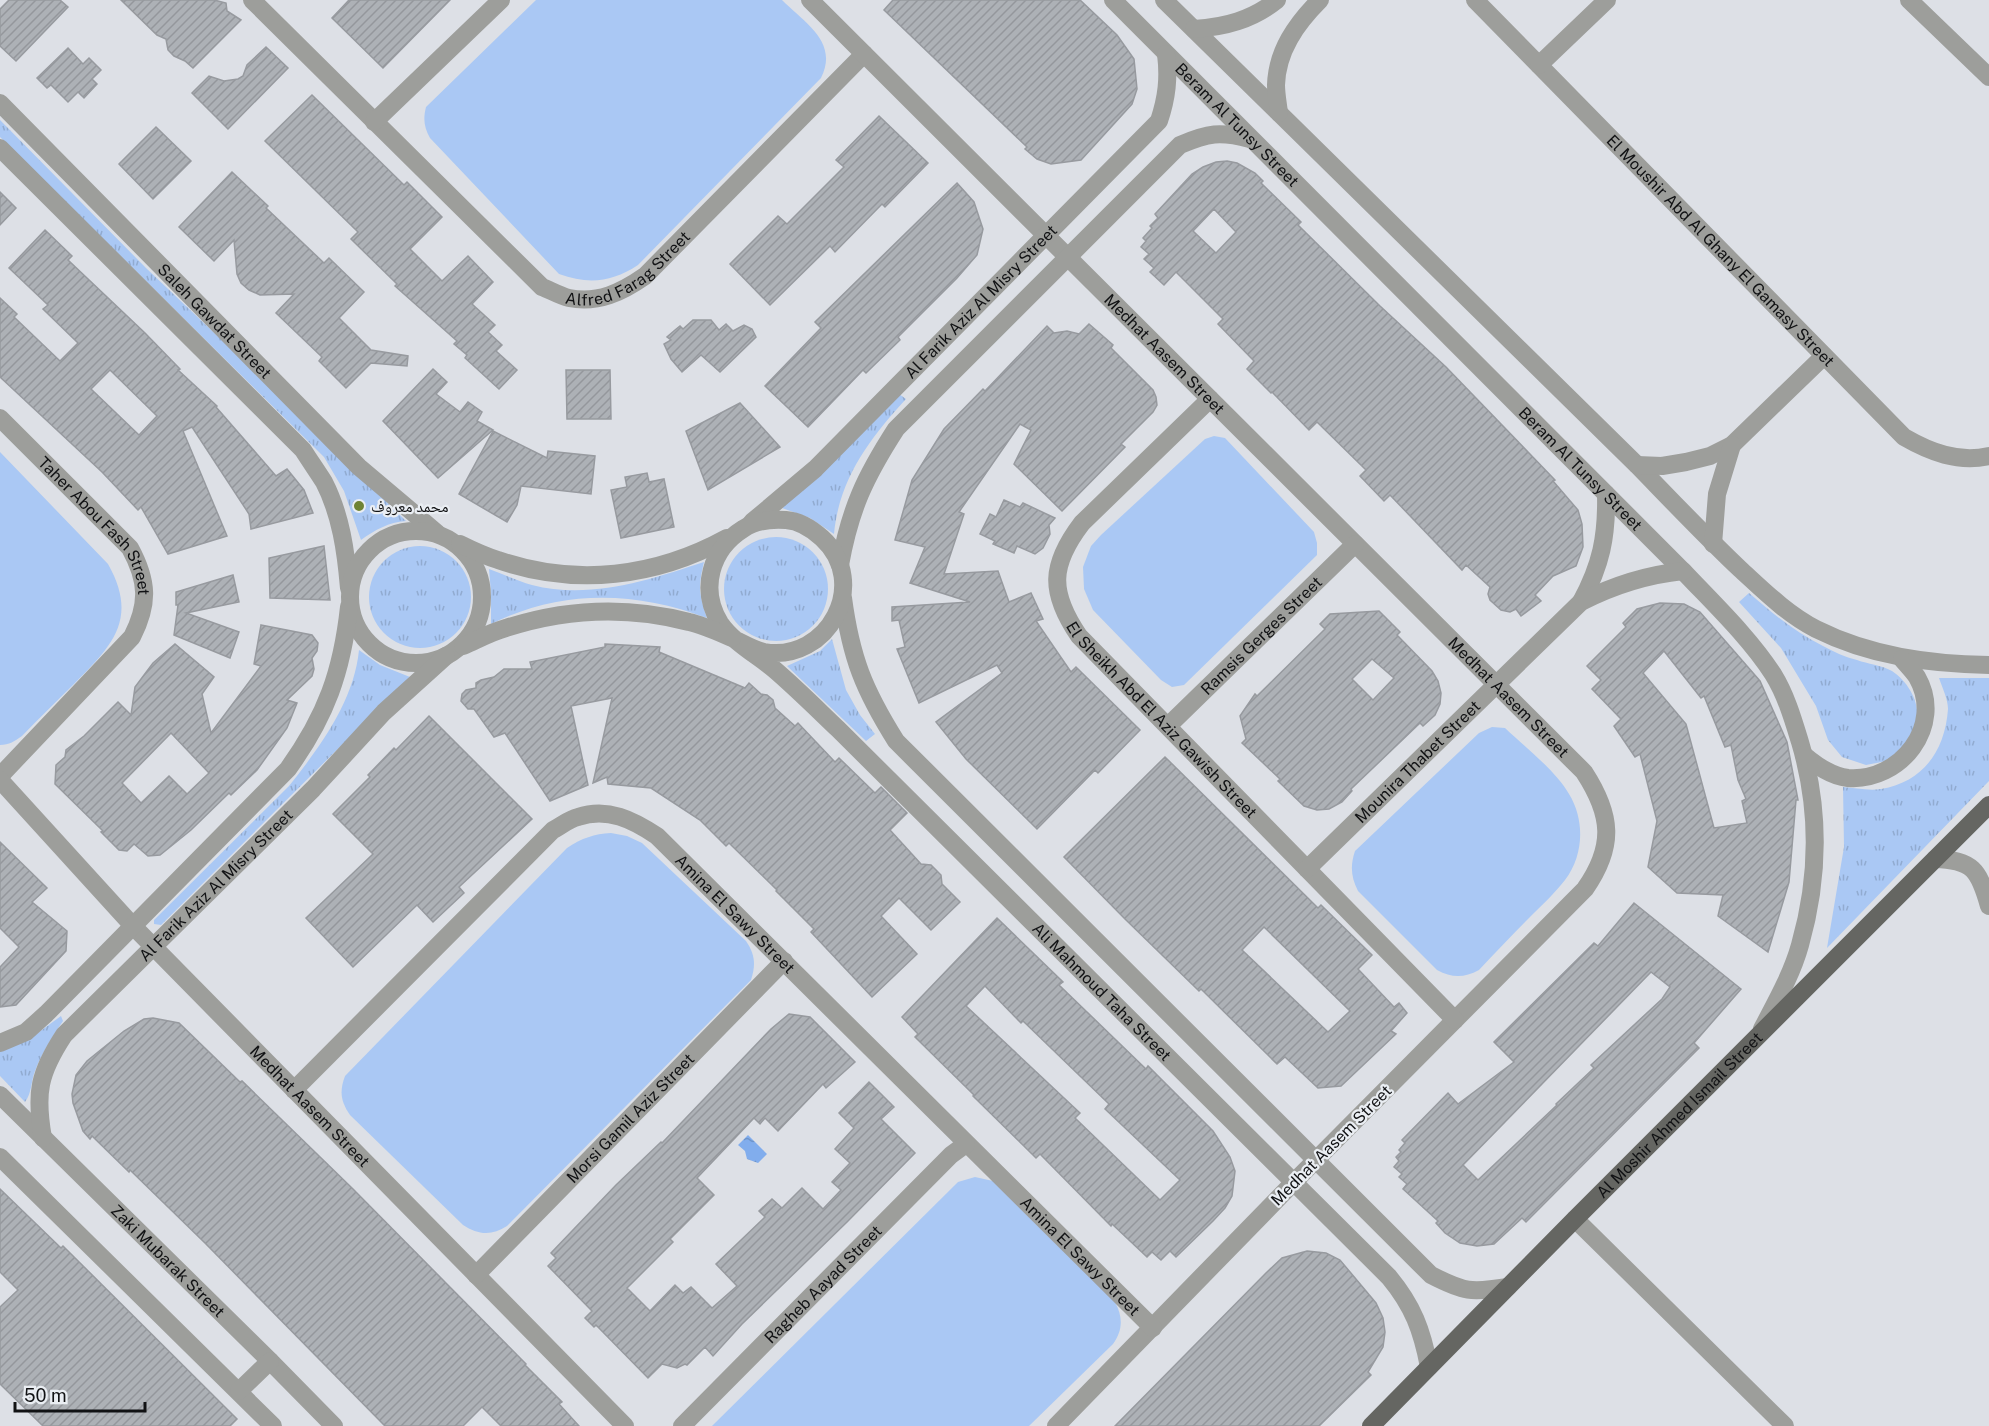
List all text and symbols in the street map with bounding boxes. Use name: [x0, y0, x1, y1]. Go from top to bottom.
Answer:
street label: Beram Al Tunsy Street: [1171, 59, 1303, 191]
street label: El Moushir Abd Al Ghany El Gamasy Street: [1603, 131, 1838, 371]
street label: Al Farik Aziz Al Misry Street: [901, 221, 1061, 382]
street label: Alfred Farag Street: [564, 227, 694, 310]
street label: Saleh Gawdat Street: [154, 260, 275, 383]
street label: Medhat Aasem Street: [1100, 290, 1229, 418]
street label: Beram Al Tunsy Street: [1515, 403, 1646, 535]
street label: Taher Abou Fash Street: [34, 453, 153, 595]
place label: محمد معروف: [371, 497, 448, 516]
marker: محمد معروف: [352, 499, 366, 513]
street label: Ramsis Gerges Street: [1197, 573, 1326, 699]
street label: El Sheikh Abd El Aziz Gawish Street: [1062, 618, 1261, 822]
street label: Medhat Aasem Street: [1444, 633, 1573, 761]
street label: Mounira Thabet Street: [1351, 697, 1484, 827]
street label: Al Farik Aziz Al Misry Street: [135, 806, 297, 965]
street label: Amina El Sawy Street: [671, 851, 799, 977]
street label: Ali Mahmoud Taha Street: [1028, 919, 1175, 1065]
street label: Al Moshir Ahmed Ismail Street: [1593, 1028, 1766, 1202]
street label: Medhat Aasem Street: [246, 1042, 374, 1171]
street label: Morsi Gamil Aziz Street: [563, 1050, 698, 1187]
street label: Medhat Aasem Street: [1267, 1081, 1395, 1209]
street label: Amina El Sawy Street: [1016, 1193, 1144, 1320]
street label: Zaki Mubarak Street: [107, 1201, 229, 1321]
street label: Ragheb Aayad Street: [761, 1221, 886, 1347]
scale bar: [15, 1375, 146, 1413]
text: 50 m: [24, 1385, 67, 1406]

